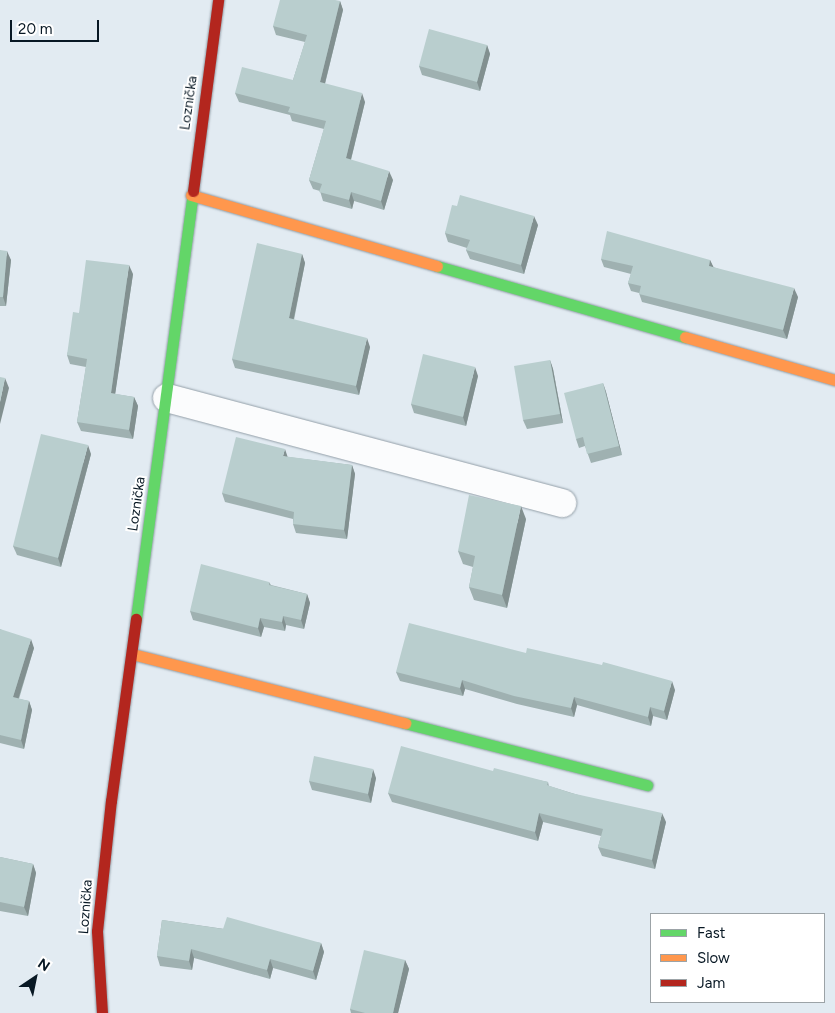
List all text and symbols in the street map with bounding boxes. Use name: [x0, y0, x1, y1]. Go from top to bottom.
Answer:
scale bar: [12, 10, 101, 42]
text: 20 m: [18, 20, 52, 38]
street label: Loznička: [177, 75, 201, 131]
street label: Loznička: [125, 476, 149, 532]
street label: Loznička: [76, 879, 96, 935]
legend: [650, 913, 825, 1003]
text: Fast: [697, 924, 725, 942]
text: Slow: [697, 949, 730, 967]
north arrow: [10, 953, 60, 1003]
text: N: [34, 955, 53, 975]
text: Jam: [697, 974, 725, 992]

